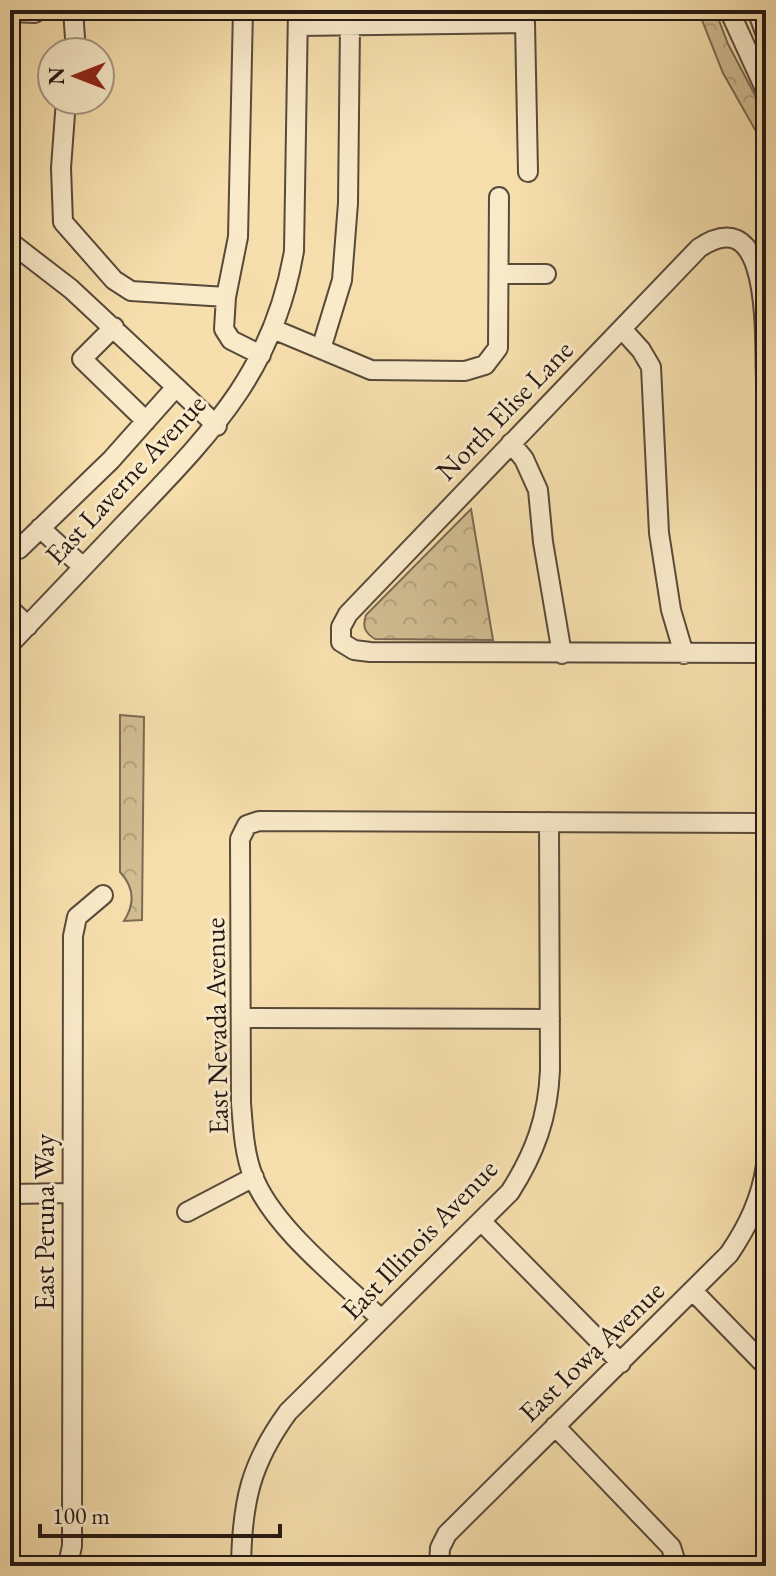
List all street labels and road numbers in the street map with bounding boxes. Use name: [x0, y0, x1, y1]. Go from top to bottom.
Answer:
street label: North Elise Lane: [428, 332, 580, 488]
street label: East Laverne Avenue: [37, 386, 213, 572]
street label: East Nevada Avenue: [196, 917, 236, 1135]
street label: East Peruna Way: [26, 1133, 62, 1310]
street label: East Illinois Avenue: [333, 1151, 505, 1327]
street label: East Iowa Avenue: [511, 1273, 671, 1429]

